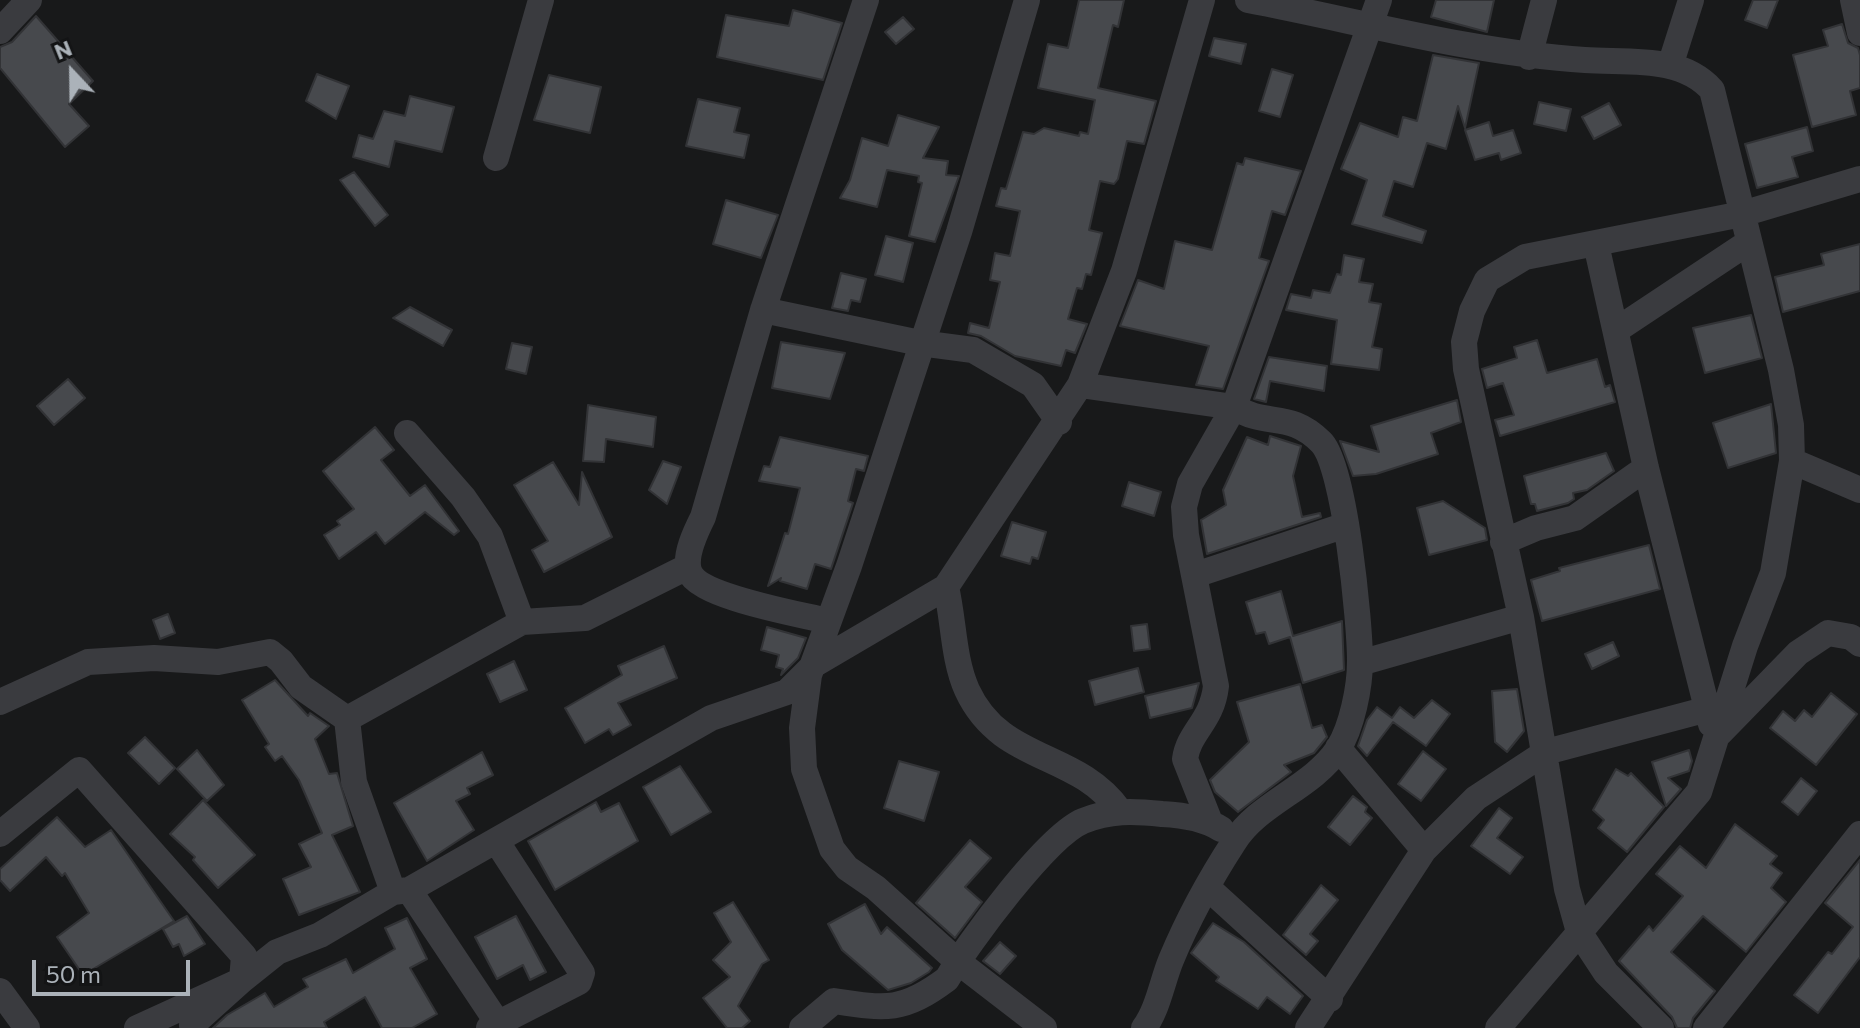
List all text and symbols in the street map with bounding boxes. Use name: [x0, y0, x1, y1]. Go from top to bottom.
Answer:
north arrow: [32, 32, 112, 112]
text: N: [50, 34, 76, 65]
scale bar: [36, 944, 194, 994]
text: 50 m: [46, 959, 101, 988]

